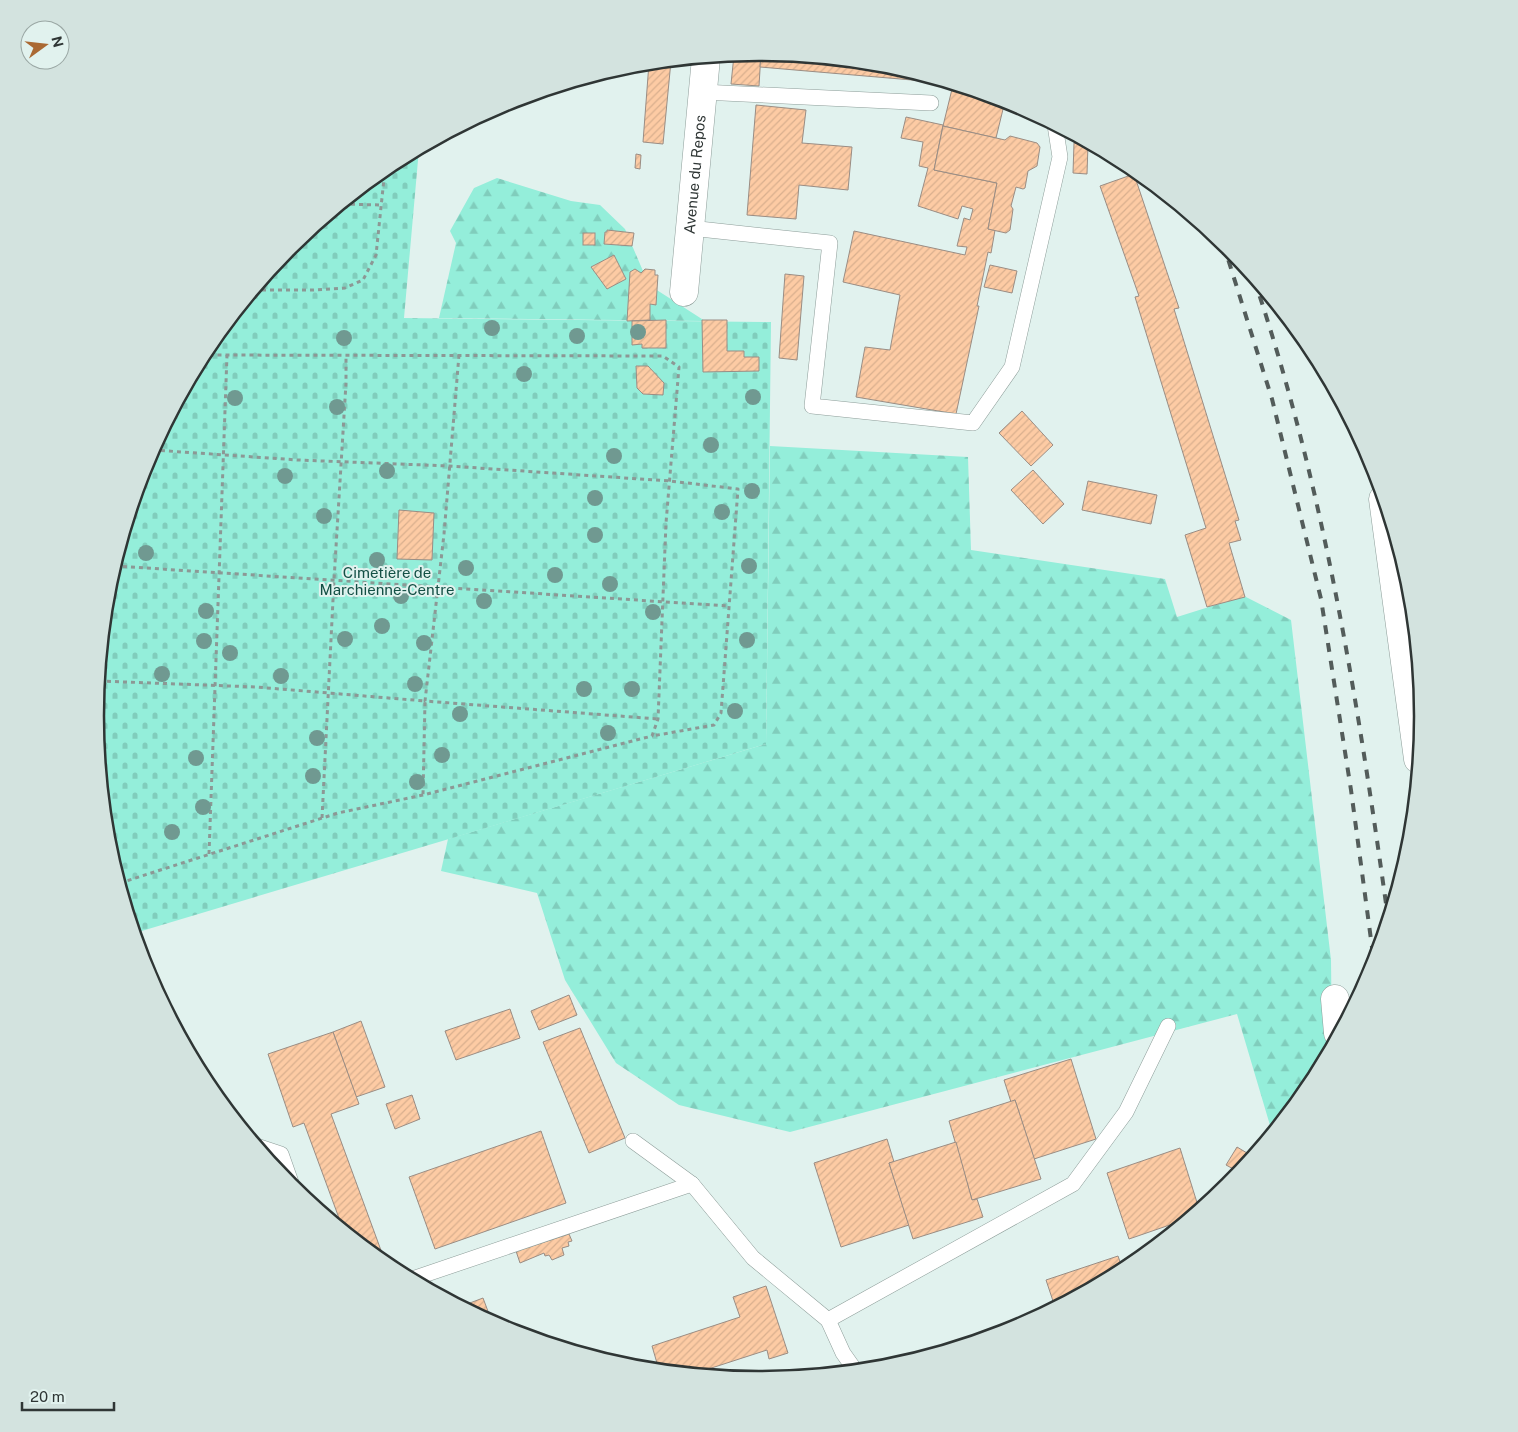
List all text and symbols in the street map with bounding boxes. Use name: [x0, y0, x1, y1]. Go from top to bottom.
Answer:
north arrow: [20, 20, 70, 70]
text: N: [48, 34, 67, 49]
street label: Avenue du Repos: [680, 114, 709, 235]
park label: Cimetière de Marchienne-Centre: [319, 564, 455, 598]
scale bar: [22, 1380, 115, 1412]
text: 20 m: [30, 1388, 65, 1405]

